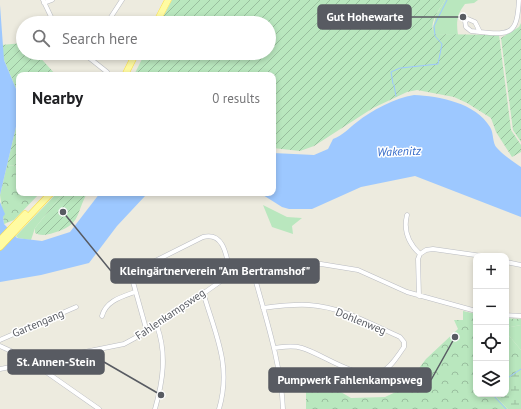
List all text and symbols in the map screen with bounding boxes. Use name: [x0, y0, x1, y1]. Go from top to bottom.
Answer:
callout: Gut Hohewarte: [318, 5, 411, 29]
text: Gut Hohewarte: [326, 9, 404, 24]
search box: [16, 16, 276, 60]
icon: search: [30, 27, 52, 49]
text: Search here: [62, 29, 138, 48]
text: Nearby: [32, 87, 83, 109]
text: 0 results: [212, 90, 260, 107]
water label: Wakenitz: [377, 143, 422, 159]
map controls: [473, 253, 509, 397]
button: +: [473, 253, 509, 289]
callout: Kleingärtnerverein "Am Bertramshof": [111, 259, 319, 283]
text: Kleingärtnerverein "Am Bertramshof": [120, 263, 310, 278]
street label: Fahlenkampsweg: [132, 285, 208, 343]
button: −: [473, 289, 509, 325]
street label: Dohlenweg: [334, 305, 388, 338]
street label: Gartengang: [10, 306, 66, 340]
button: locate: [473, 325, 509, 361]
callout: St. Annen-Stein: [8, 350, 104, 374]
text: St. Annen-Stein: [17, 354, 95, 369]
button: layers: [473, 361, 509, 397]
callout: Pumpwerk Fahlenkampsweg: [269, 368, 431, 392]
text: Pumpwerk Fahlenkampsweg: [277, 372, 423, 387]

